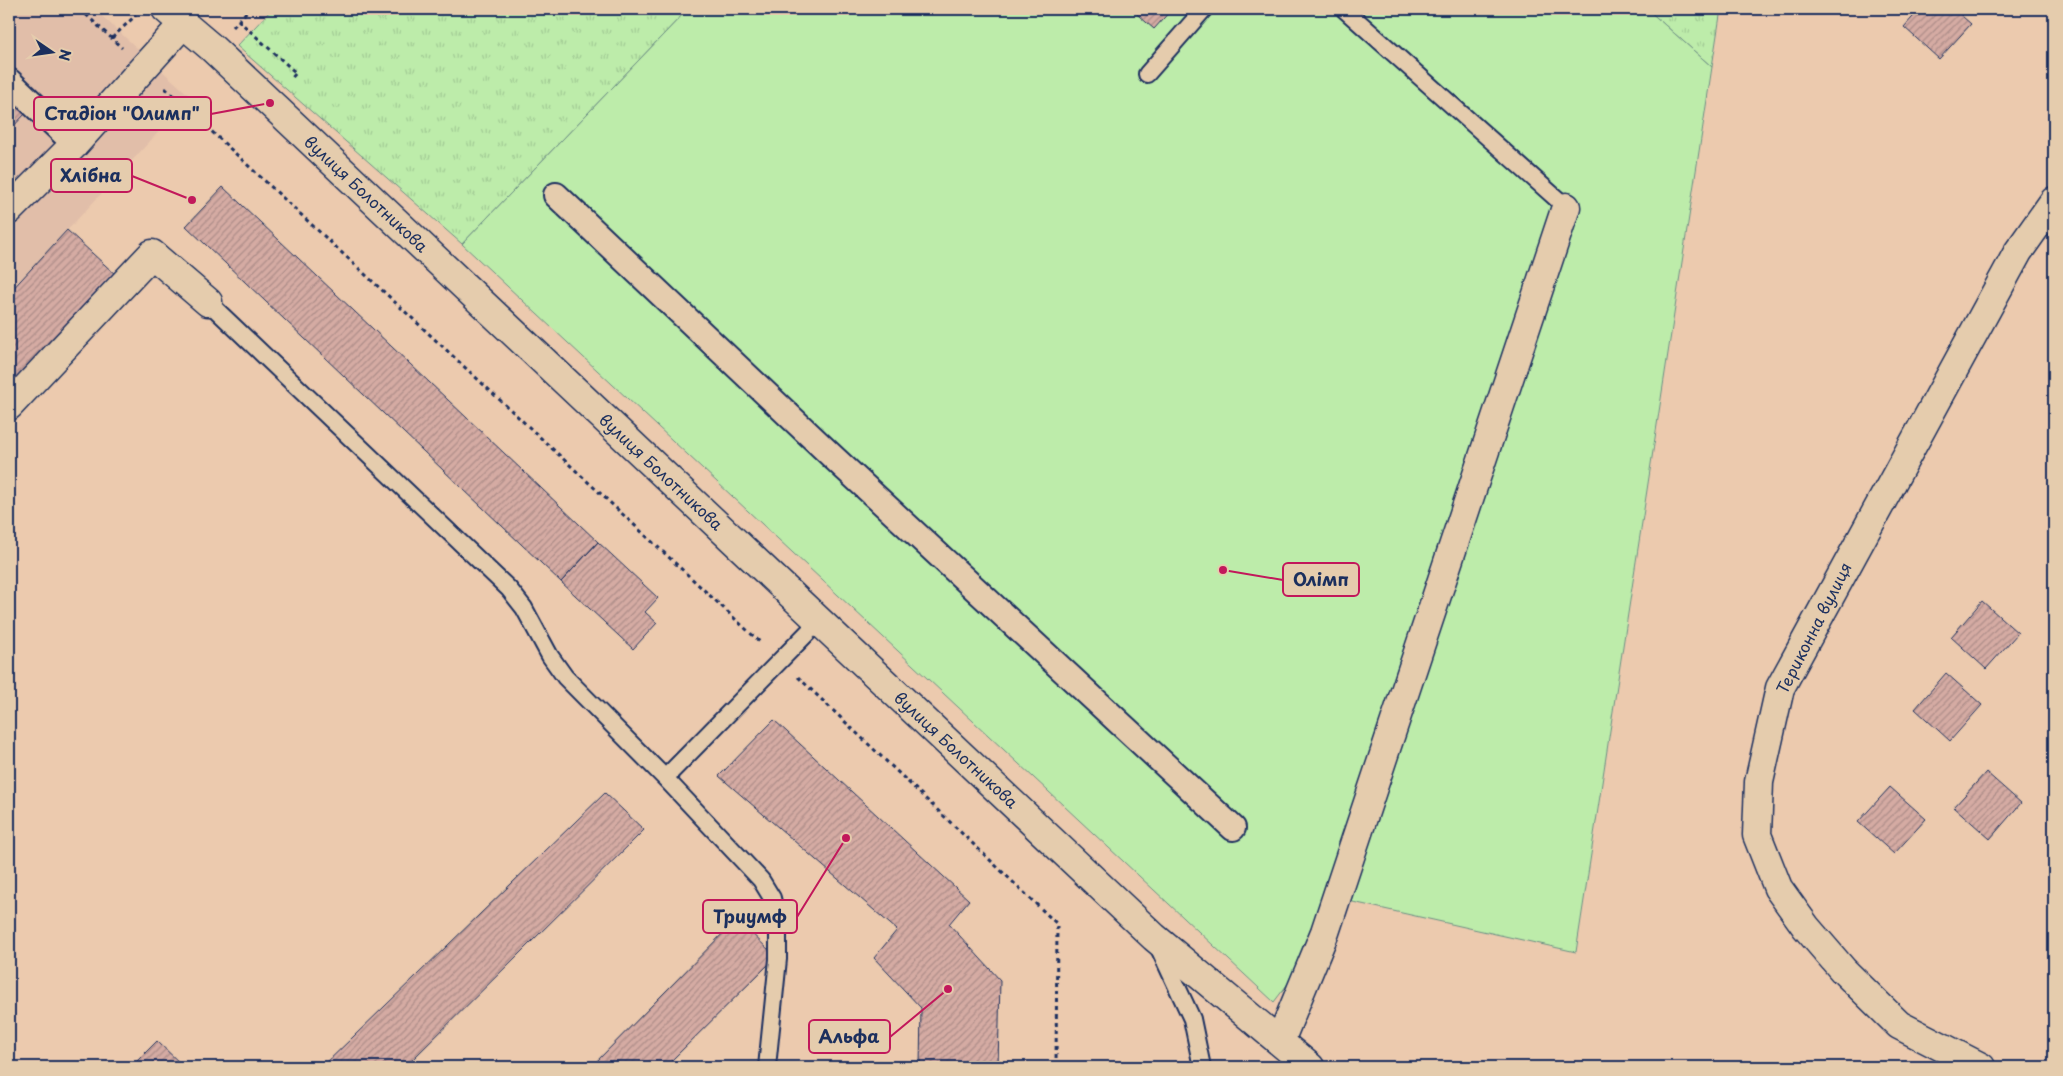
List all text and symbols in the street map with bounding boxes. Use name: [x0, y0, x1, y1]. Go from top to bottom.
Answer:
north arrow: [28, 28, 78, 78]
text: N: [54, 47, 77, 63]
callout: Стадіон "Олимп": [34, 97, 211, 130]
text: Стадіон "Олимп": [44, 99, 200, 126]
street label: вулиця Болотникова: [299, 129, 434, 257]
callout: Хлібна: [51, 159, 132, 192]
text: Хлібна: [60, 161, 122, 188]
street label: вулиця Болотникова: [594, 407, 729, 535]
street label: Териконна вулиця: [1770, 558, 1857, 698]
callout: Олімп: [1283, 563, 1359, 596]
text: Олімп: [1293, 565, 1349, 592]
street label: вулиця Болотникова: [889, 685, 1024, 813]
callout: Триумф: [703, 900, 797, 933]
text: Триумф: [713, 902, 787, 929]
callout: Альфа: [809, 1020, 890, 1053]
text: Альфа: [819, 1022, 879, 1049]

